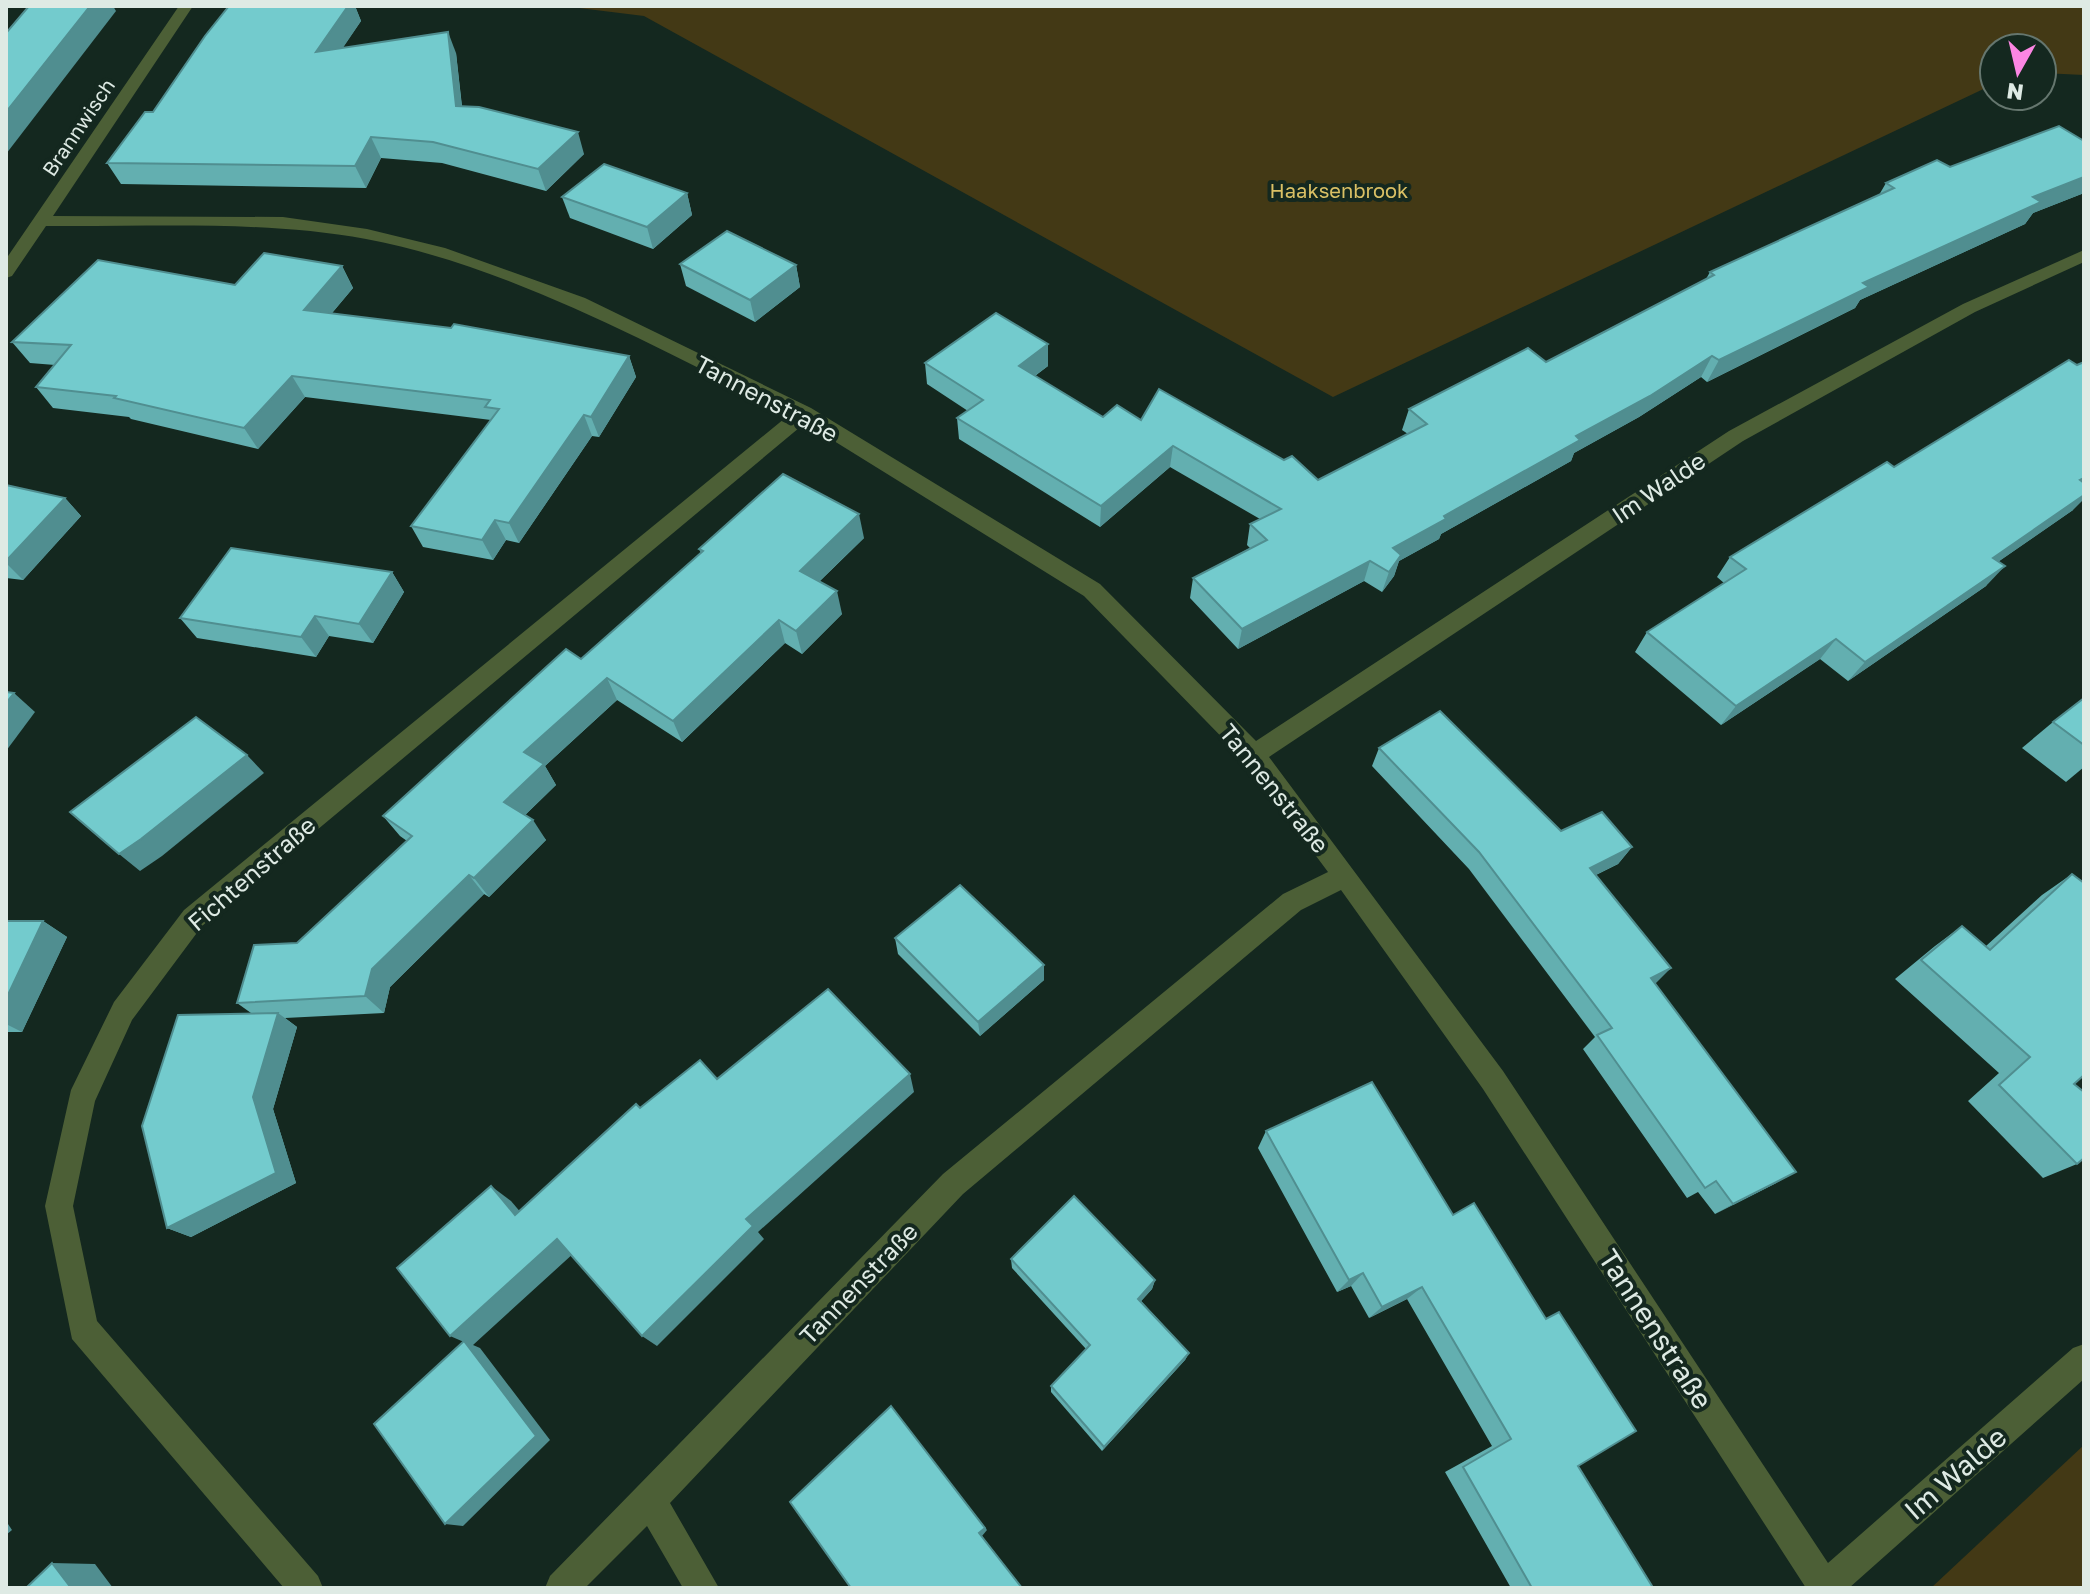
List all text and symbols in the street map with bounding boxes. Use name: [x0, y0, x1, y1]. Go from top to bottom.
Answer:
north arrow: [1978, 32, 2058, 112]
street label: Brannwisch: [37, 74, 119, 180]
text: N: [2005, 78, 2025, 107]
park label: Haaksenbrook: [1270, 178, 1408, 202]
street label: Tannenstraße: [691, 348, 843, 448]
street label: Im Walde: [1606, 445, 1710, 529]
street label: Tannenstraße: [1214, 718, 1336, 858]
street label: Fichtenstraße: [181, 810, 321, 936]
street label: Tannenstraße: [793, 1216, 923, 1350]
street label: Tannenstraße: [1592, 1243, 1720, 1415]
street label: Im Walde: [1897, 1420, 2013, 1526]

